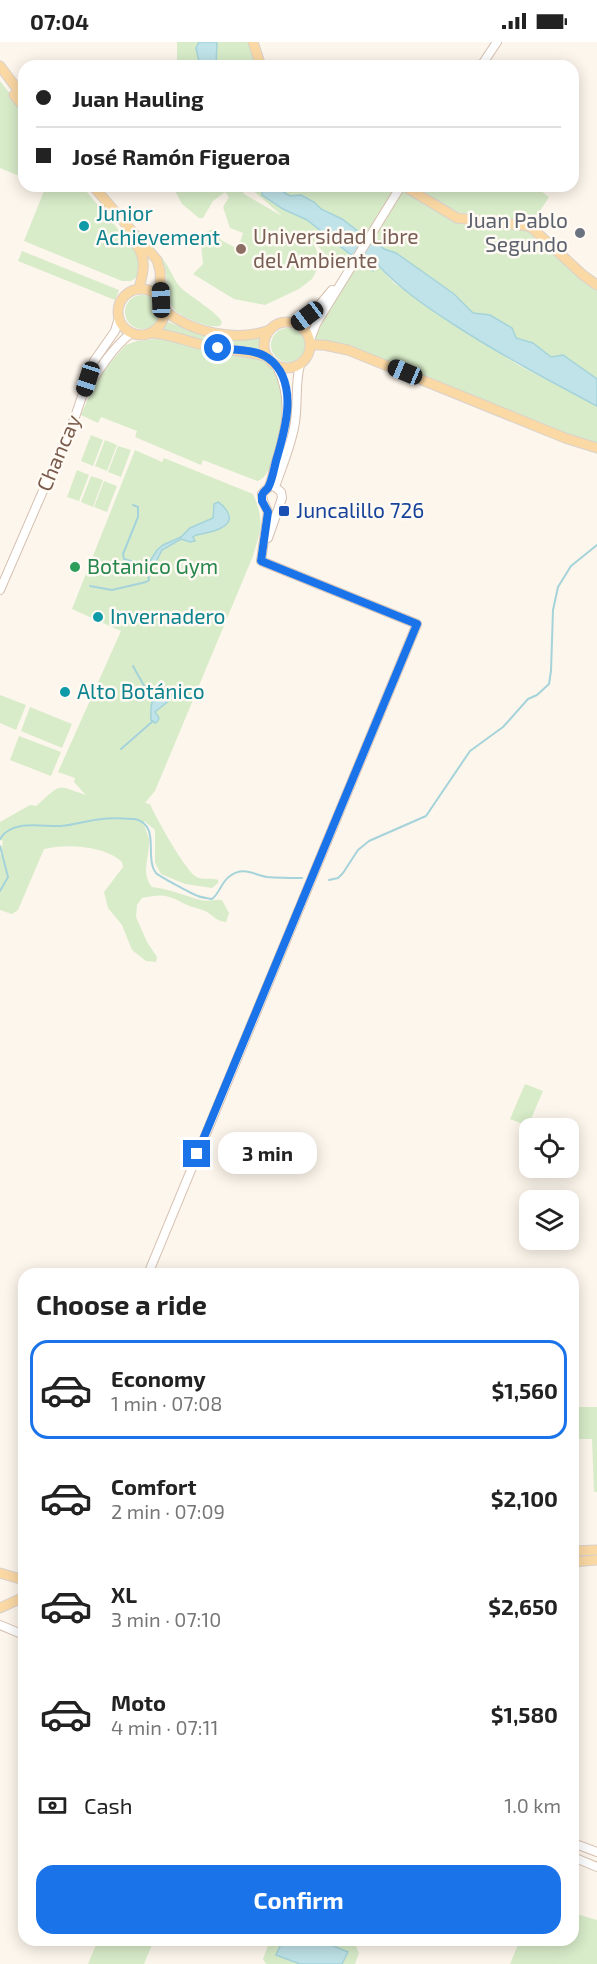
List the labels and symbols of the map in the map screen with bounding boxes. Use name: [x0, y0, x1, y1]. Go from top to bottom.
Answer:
place label: Junior Achievement: [96, 200, 220, 249]
place label: Juan Pablo Segundo: [467, 207, 568, 256]
marker: Junior Achievement: [77, 219, 91, 233]
place label: Universidad Libre del Ambiente: [253, 223, 419, 272]
marker: Juan Pablo Segundo: [573, 226, 587, 240]
marker: Universidad Libre del Ambiente: [234, 242, 248, 256]
car: [151, 282, 171, 318]
car: [287, 298, 327, 334]
route start: [204, 334, 231, 361]
car: [385, 357, 425, 387]
car: [74, 359, 102, 399]
street label: Chancay: [30, 410, 85, 494]
place label: Juncalillo 726: [296, 497, 424, 522]
marker: Juncalillo 726: [277, 504, 291, 518]
place label: Botanico Gym: [87, 553, 218, 578]
marker: Botanico Gym: [68, 560, 82, 574]
place label: Invernadero: [110, 603, 226, 628]
marker: Invernadero: [91, 610, 105, 624]
place label: Alto Botánico: [77, 678, 205, 703]
marker: Alto Botánico: [58, 685, 72, 699]
callout: 3 min: [218, 1133, 317, 1175]
route end: [183, 1140, 210, 1167]

